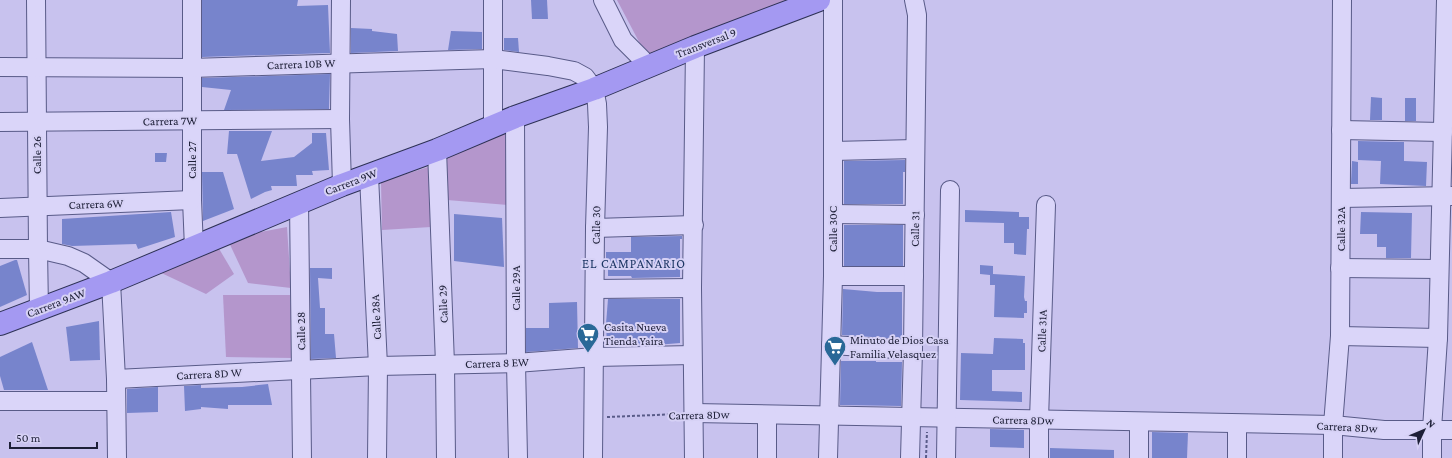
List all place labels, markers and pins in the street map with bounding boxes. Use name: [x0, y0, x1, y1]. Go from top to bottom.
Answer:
place label: Casita Nueva Tienda Yaira: [604, 320, 667, 348]
supermarket icon: Casita Nueva Tienda Yaira: [575, 321, 601, 354]
place label: Minuto de Dios Casa Familia Velasquez: [850, 333, 949, 361]
supermarket icon: Minuto de Dios Casa Familia Velasquez: [822, 334, 848, 367]

